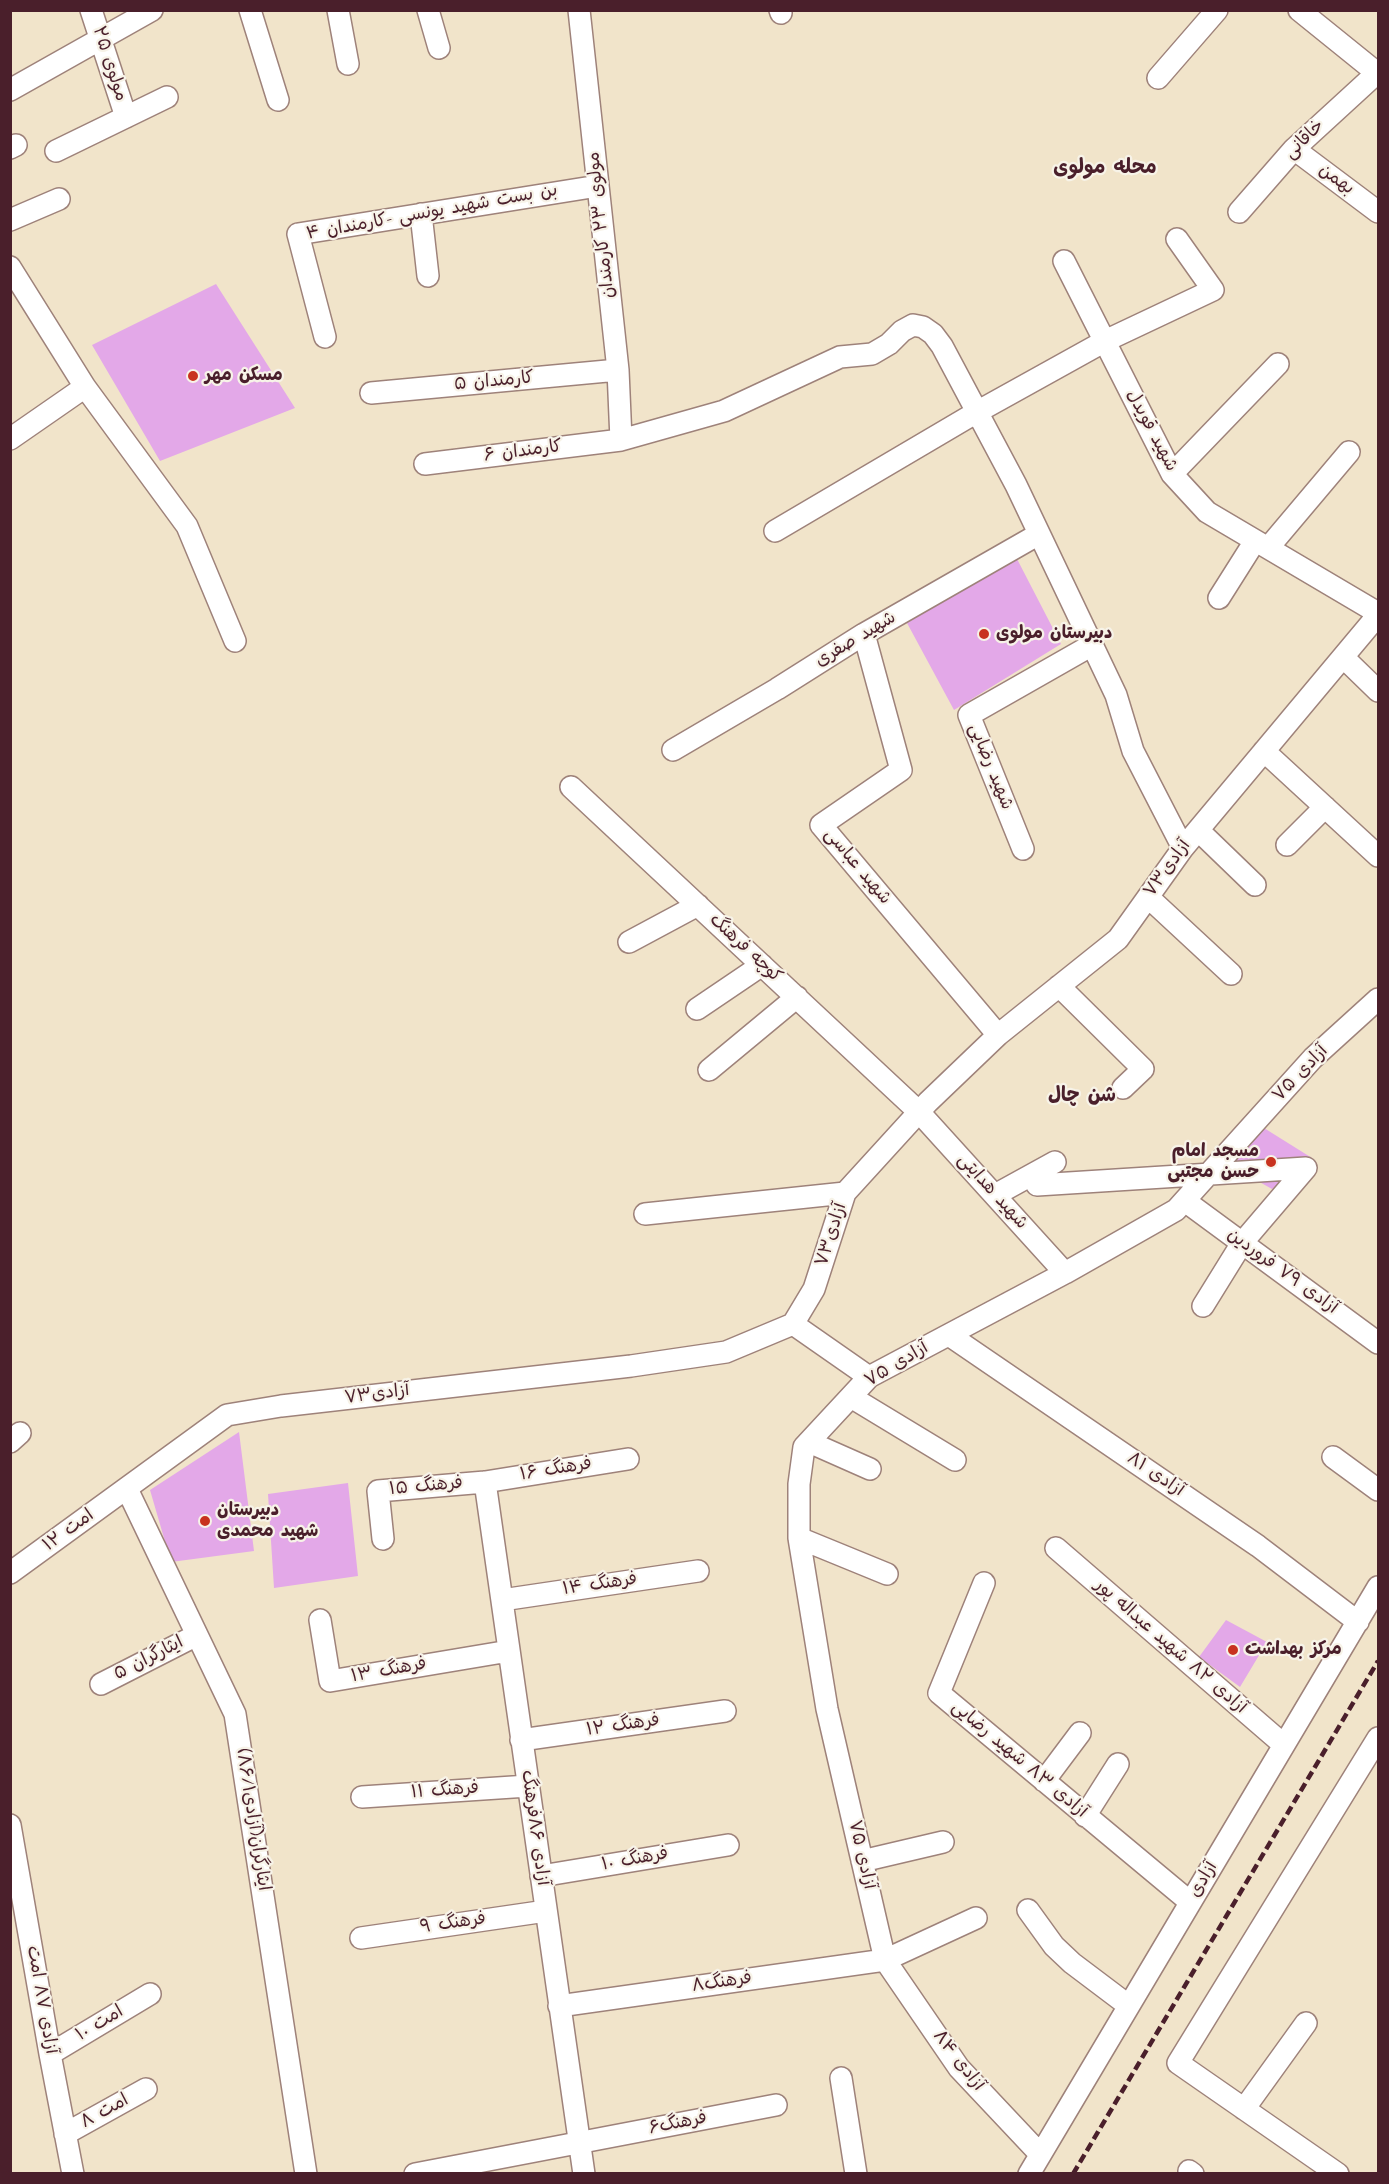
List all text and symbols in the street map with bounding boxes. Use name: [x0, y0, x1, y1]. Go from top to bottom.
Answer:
street label: مولوی ۲۵: [87, 24, 131, 104]
street label: خاقانی: [1280, 116, 1330, 164]
street label: مولوی ۲۳ کارمندان: [584, 151, 620, 299]
district label: محله مولوی: [1053, 157, 1157, 181]
street label: بهمن: [1314, 160, 1358, 200]
street label: بن بست شهید یونسی -کارمندان ۴: [305, 180, 559, 246]
place label: مسکن مهر: [205, 365, 283, 387]
street label: کارمندان ۵: [453, 368, 535, 396]
marker: مسکن مهر: [186, 369, 200, 383]
street label: شهید قویدل: [1120, 386, 1182, 476]
street label: کارمندان ۶: [483, 436, 563, 468]
street label: شهید صفری: [812, 607, 900, 673]
place label: دبیرستان مولوی: [996, 623, 1112, 645]
marker: دبیرستان مولوی: [977, 627, 991, 641]
street label: شهید رضایی: [963, 721, 1017, 813]
street label: شهید عباسی: [819, 825, 895, 909]
street label: آزادی۷۳: [1140, 836, 1196, 902]
street label: کوچه فرهنگ: [704, 910, 786, 988]
street label: آزادی ۷۵: [1269, 1041, 1333, 1107]
district label: شن چال: [1048, 1085, 1116, 1109]
place label: مسجد امام حسن مجتبی: [1168, 1141, 1259, 1184]
street label: شهید هدایتی: [952, 1150, 1032, 1234]
marker: مسجد امام حسن مجتبی: [1264, 1155, 1278, 1169]
street label: آزادی۷۳: [812, 1201, 852, 1269]
street label: آزادی ۷۹ فروردین: [1222, 1225, 1342, 1319]
street label: آزادی ۷۵: [861, 1338, 933, 1392]
street label: آزادی۷۳: [343, 1380, 411, 1410]
street label: آزادی ۸۱: [1122, 1448, 1188, 1502]
street label: فرهنگ ۱۶: [519, 1454, 593, 1486]
street label: فرهنگ ۱۵: [388, 1473, 464, 1501]
place label: دبیرستان شهید محمدی: [217, 1500, 318, 1543]
street label: امت ۱۲: [39, 1505, 99, 1557]
marker: دبیرستان شهید محمدی: [198, 1514, 212, 1528]
street label: فرهنگ ۱۴: [561, 1569, 639, 1601]
street label: آزادی ۸۲ شهید عبداله پور: [1089, 1575, 1251, 1719]
street label: ایثارگران ۵: [111, 1632, 187, 1686]
place label: مرکز بهداشت: [1245, 1639, 1342, 1661]
marker: مرکز بهداشت: [1226, 1643, 1240, 1657]
street label: فرهنگ ۱۳: [350, 1654, 428, 1688]
street label: آزادی ۸۳ شهید رضایی: [947, 1697, 1091, 1823]
street label: فرهنگ ۱۲: [585, 1710, 661, 1742]
street label: ایثارگران(آزادی۸۶/۱): [230, 1747, 274, 1893]
street label: آزادی ۸۶فرهنگ: [515, 1769, 553, 1887]
street label: فرهنگ ۱۱: [410, 1778, 480, 1804]
street label: آزادی ۷۵: [843, 1818, 879, 1892]
street label: فرهنگ ۱۰: [600, 1844, 670, 1876]
street label: آزادی: [1185, 1858, 1223, 1902]
street label: فرهنگ ۹: [419, 1909, 487, 1939]
street label: آزادی ۸۷ امت: [21, 1944, 61, 2056]
street label: فرهنگ۸: [691, 1968, 753, 1998]
street label: امت ۱۰: [72, 2001, 128, 2047]
street label: آزادی ۸۴: [928, 2026, 988, 2096]
street label: امت ۸: [77, 2090, 133, 2134]
street label: فرهنگ۶: [647, 2108, 709, 2140]

